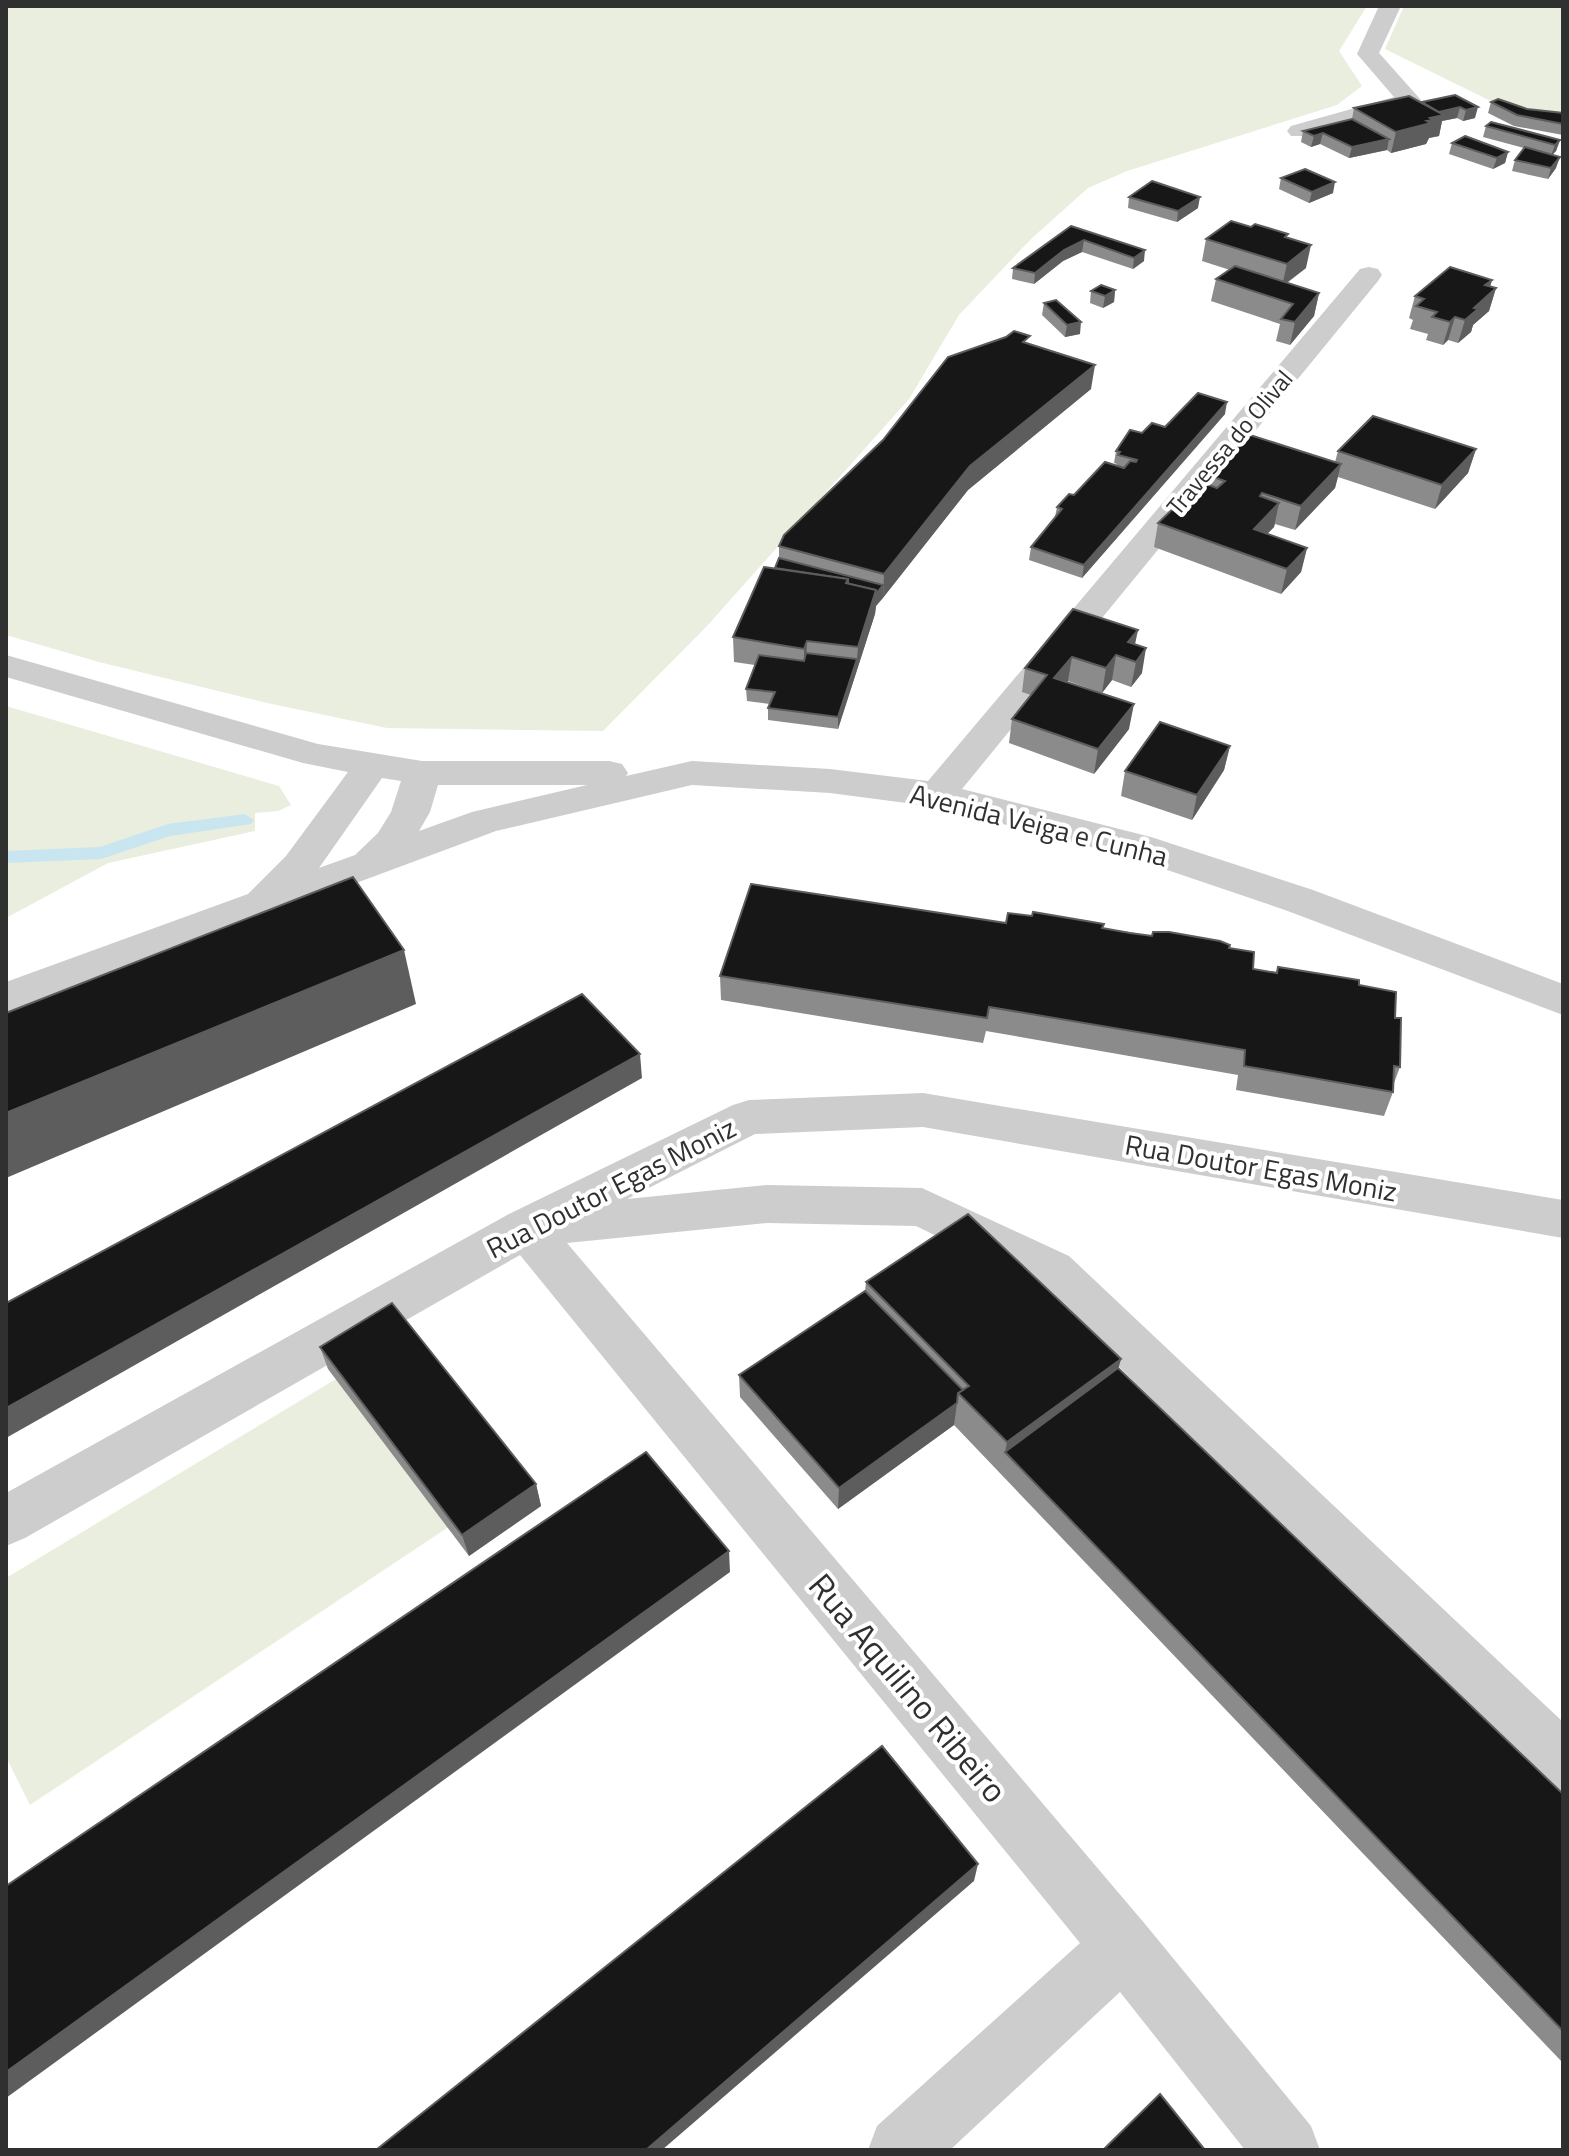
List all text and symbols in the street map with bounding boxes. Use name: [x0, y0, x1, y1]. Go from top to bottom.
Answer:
street label: Travessa do Olival: [1158, 362, 1301, 523]
street label: Avenida Veiga e Cunha: [906, 772, 1172, 877]
street label: Rua Doutor Egas Moniz: [478, 1106, 743, 1269]
street label: Rua Doutor Egas Moniz: [1122, 1122, 1400, 1213]
street label: Rua Aquilino Ribeiro: [797, 1561, 1021, 1814]

